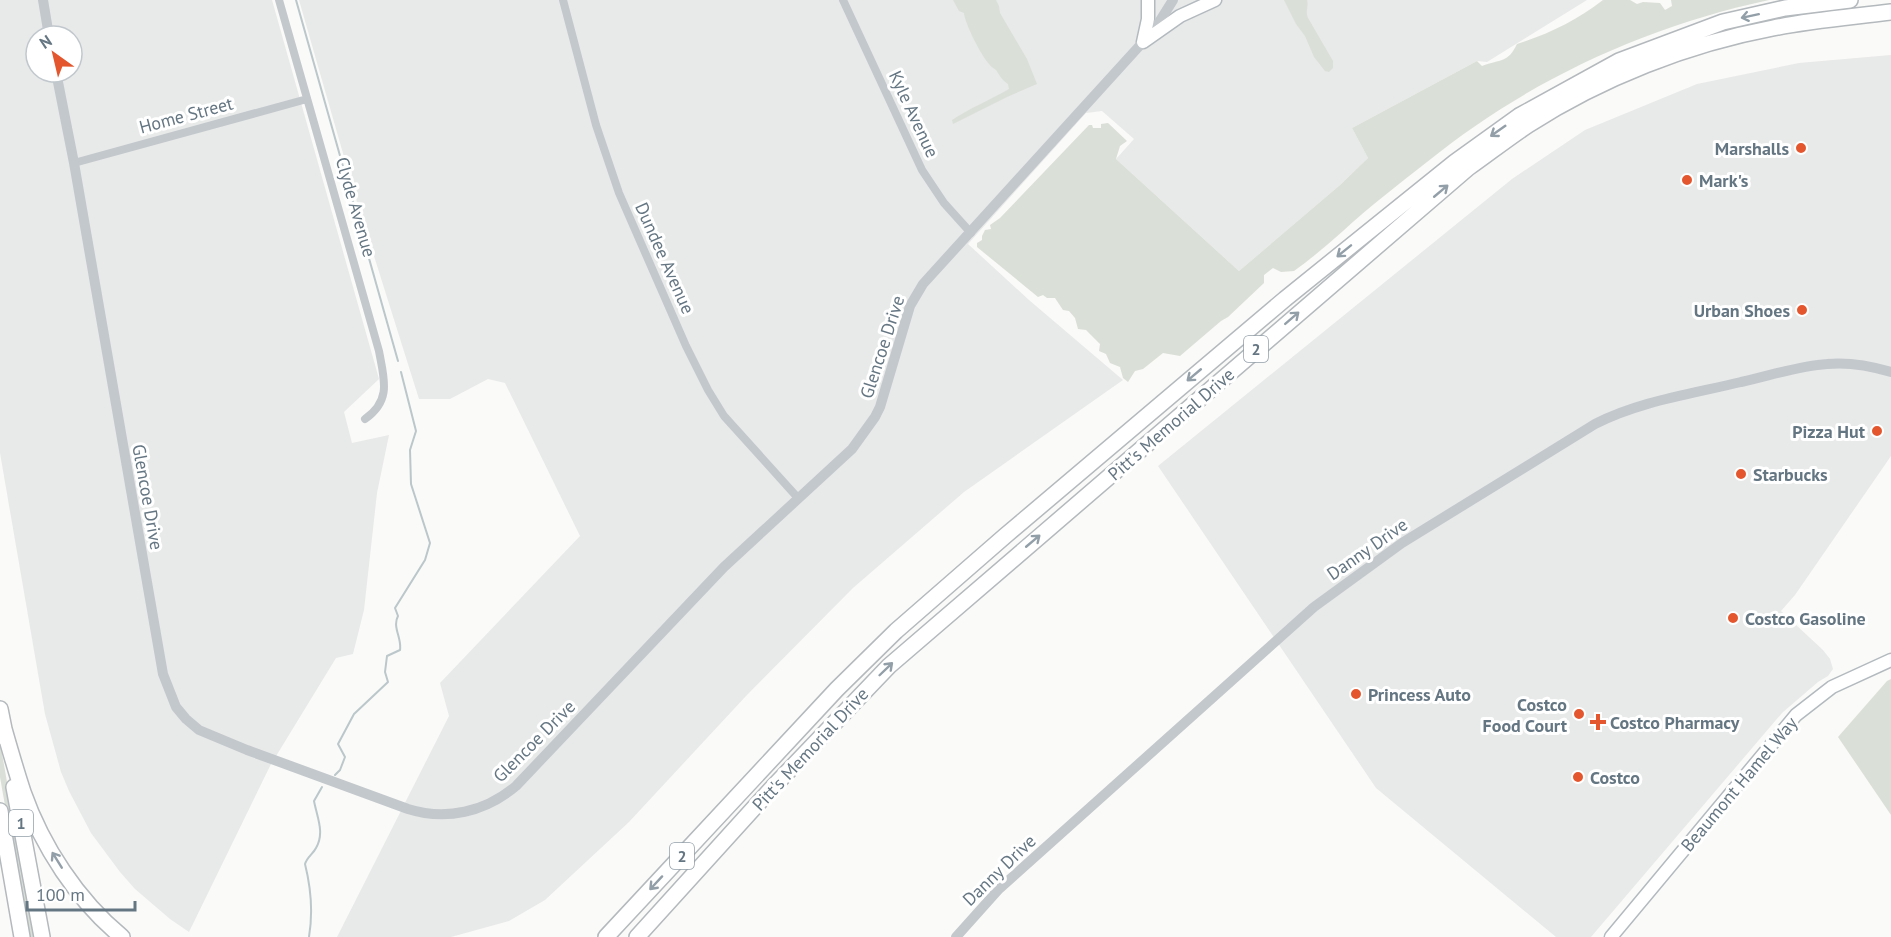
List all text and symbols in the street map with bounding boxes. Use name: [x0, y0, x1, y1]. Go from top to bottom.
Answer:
one-way arrow: [1741, 10, 1760, 22]
north arrow: [24, 24, 84, 84]
text: N: [36, 30, 56, 53]
street label: Kyle Avenue: [884, 67, 944, 161]
street label: Home Street: [137, 91, 235, 139]
one-way arrow: [1491, 125, 1507, 137]
place label: Marshalls: [1715, 137, 1789, 160]
marker: Marshalls: [1794, 141, 1808, 155]
street label: Clyde Avenue: [331, 154, 381, 260]
place label: Mark's: [1699, 169, 1749, 192]
marker: Mark's: [1680, 173, 1694, 187]
one-way arrow: [1433, 185, 1449, 198]
street label: Dundee Avenue: [630, 199, 700, 317]
one-way arrow: [1336, 244, 1352, 257]
street label: Glencoe Drive: [855, 293, 909, 401]
place label: Urban Shoes: [1694, 299, 1790, 322]
marker: Urban Shoes: [1795, 303, 1809, 317]
one-way arrow: [1285, 311, 1300, 325]
road number: 2: [1244, 336, 1268, 362]
street label: Pitt's Memorial Drive: [1103, 363, 1239, 485]
one-way arrow: [1186, 369, 1202, 382]
place label: Pizza Hut: [1792, 420, 1866, 443]
marker: Pizza Hut: [1870, 424, 1884, 438]
street label: Glencoe Drive: [127, 442, 169, 552]
place label: Starbucks: [1753, 463, 1828, 486]
marker: Starbucks: [1734, 467, 1748, 481]
street label: Danny Drive: [1322, 513, 1412, 585]
one-way arrow: [1025, 534, 1040, 548]
place label: Costco Gasoline: [1745, 607, 1866, 630]
marker: Costco Gasoline: [1726, 611, 1740, 625]
one-way arrow: [879, 662, 894, 676]
street label: Pitt's Memorial Drive: [747, 683, 873, 815]
place label: Princess Auto: [1368, 683, 1471, 706]
marker: Princess Auto: [1349, 687, 1363, 701]
place label: Costco Food Court: [1483, 693, 1568, 737]
street label: Glencoe Drive: [488, 695, 580, 787]
marker: Costco Food Court: [1572, 707, 1586, 721]
place label: Costco Pharmacy: [1610, 711, 1740, 734]
street label: Beaumont Hamel Way: [1676, 711, 1803, 856]
marker: Costco Pharmacy: [1591, 715, 1605, 729]
place label: Costco: [1590, 766, 1640, 789]
marker: Costco: [1571, 770, 1585, 784]
road number: 1: [9, 810, 33, 836]
street label: Danny Drive: [957, 829, 1041, 911]
road number: 2: [670, 843, 694, 869]
one-way arrow: [51, 852, 63, 869]
scale bar: [27, 874, 135, 912]
one-way arrow: [650, 875, 664, 890]
text: 100 m: [36, 883, 85, 906]

